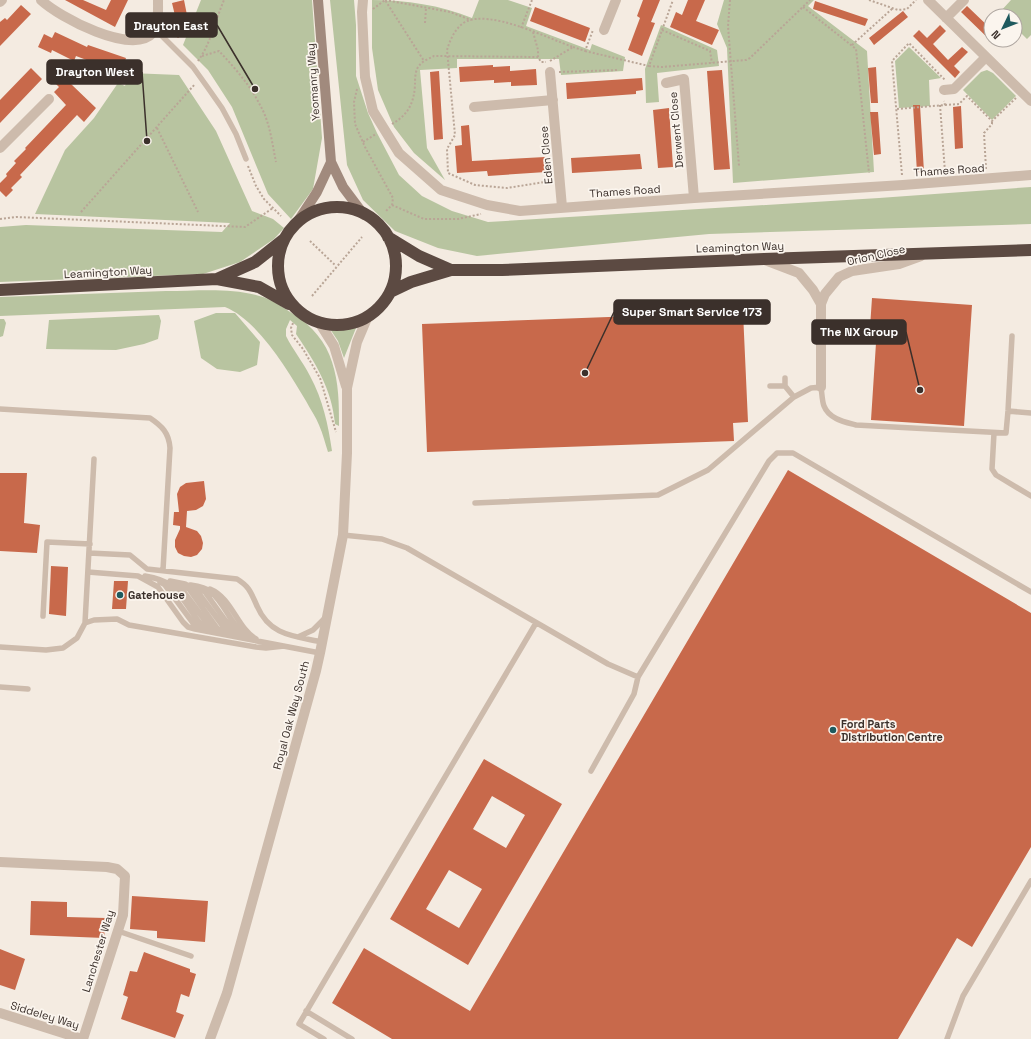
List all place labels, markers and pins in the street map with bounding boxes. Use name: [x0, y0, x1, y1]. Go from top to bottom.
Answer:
callout: Drayton East: [126, 13, 217, 37]
callout: Drayton West: [47, 60, 142, 84]
callout: Super Smart Service 173: [614, 300, 770, 324]
callout: The NX Group: [812, 320, 906, 344]
place label: Gatehouse: [128, 588, 185, 602]
marker: Gatehouse: [115, 590, 125, 600]
place label: Ford Parts Distribution Centre: [841, 717, 943, 744]
marker: Ford Parts Distribution Centre: [828, 725, 838, 735]

